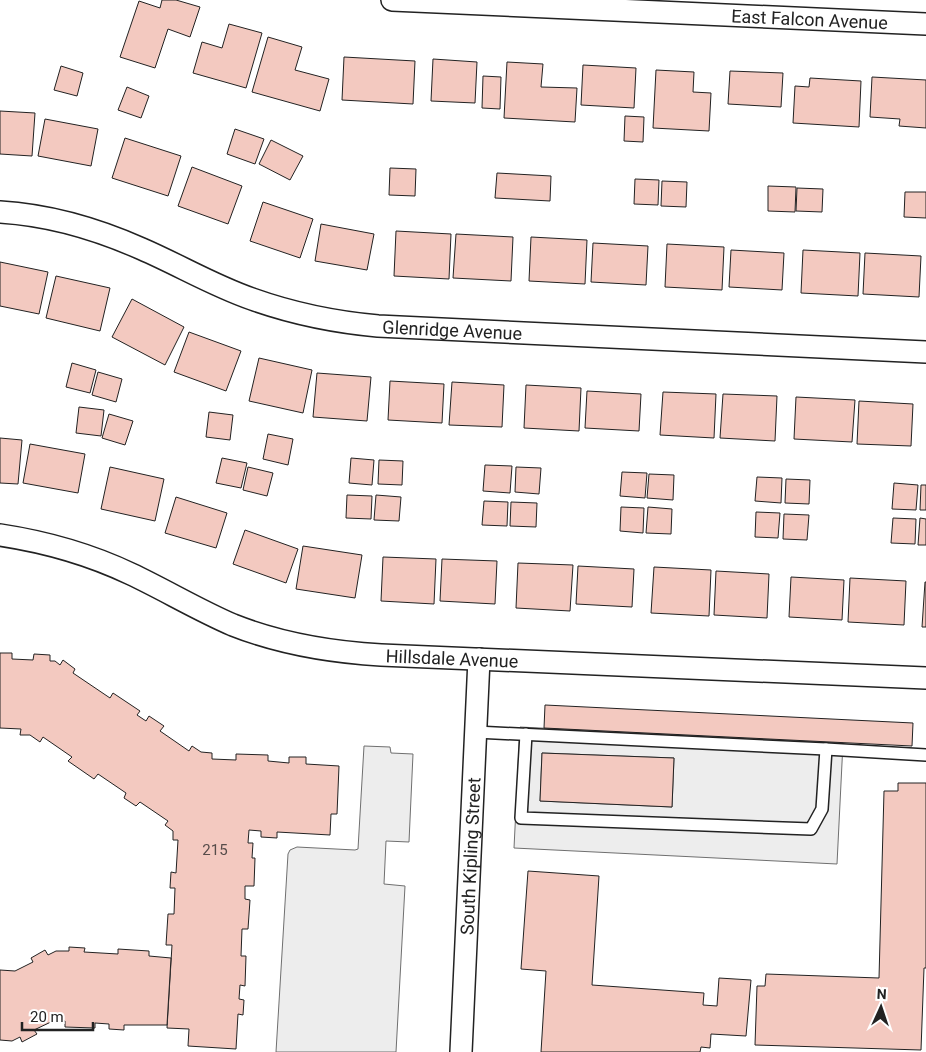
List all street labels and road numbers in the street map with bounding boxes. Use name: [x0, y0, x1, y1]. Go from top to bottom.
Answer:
street label: East Falcon Avenue: [731, 5, 888, 33]
street label: Glenridge Avenue: [382, 316, 523, 343]
street label: Hillsdale Avenue: [385, 645, 519, 671]
street label: South Kipling Street: [456, 777, 484, 935]

